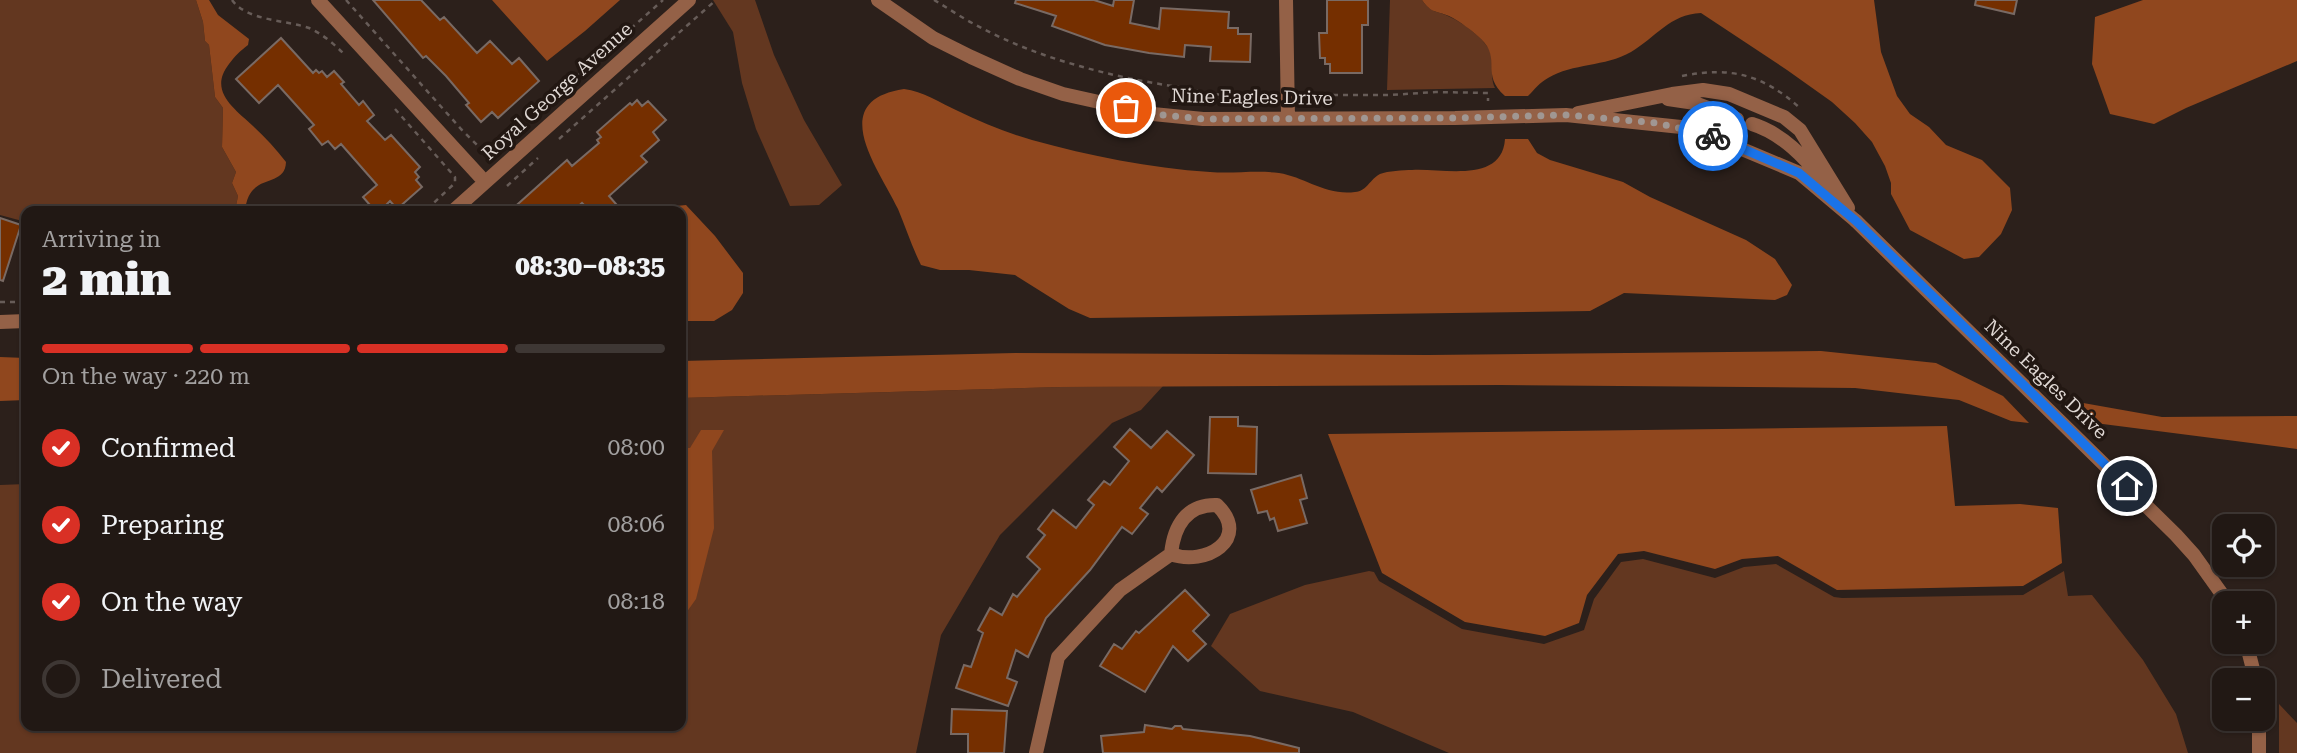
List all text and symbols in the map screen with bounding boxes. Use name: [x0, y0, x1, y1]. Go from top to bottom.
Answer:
street label: Royal George Avenue: [477, 17, 637, 165]
pin: [1096, 78, 1156, 138]
street label: Nine Eagles Drive: [1171, 84, 1333, 110]
icon: bag: [1107, 89, 1145, 127]
courier: [1678, 101, 1748, 171]
icon: bike: [1694, 117, 1732, 155]
text: Arriving in: [42, 226, 161, 253]
text: 08:30–08:35: [515, 251, 665, 281]
text: 2 min: [42, 252, 171, 306]
street label: Nine Eagles Drive: [1980, 315, 2112, 443]
text: On the way · 220 m: [42, 363, 250, 390]
icon: check: [42, 429, 80, 467]
text: Confirmed: [101, 433, 236, 463]
text: 08:00: [608, 434, 665, 461]
pin: [2097, 456, 2157, 516]
icon: home: [2108, 467, 2146, 505]
icon: check: [42, 506, 80, 544]
text: Preparing: [101, 510, 224, 540]
text: 08:06: [608, 511, 665, 538]
map controls: [2212, 514, 2275, 731]
button: locate: [2212, 514, 2275, 577]
icon: check: [42, 583, 80, 621]
text: On the way: [101, 587, 242, 617]
text: 08:18: [608, 588, 665, 615]
button: +: [2212, 591, 2275, 654]
text: Delivered: [101, 664, 222, 694]
button: −: [2212, 668, 2275, 731]

